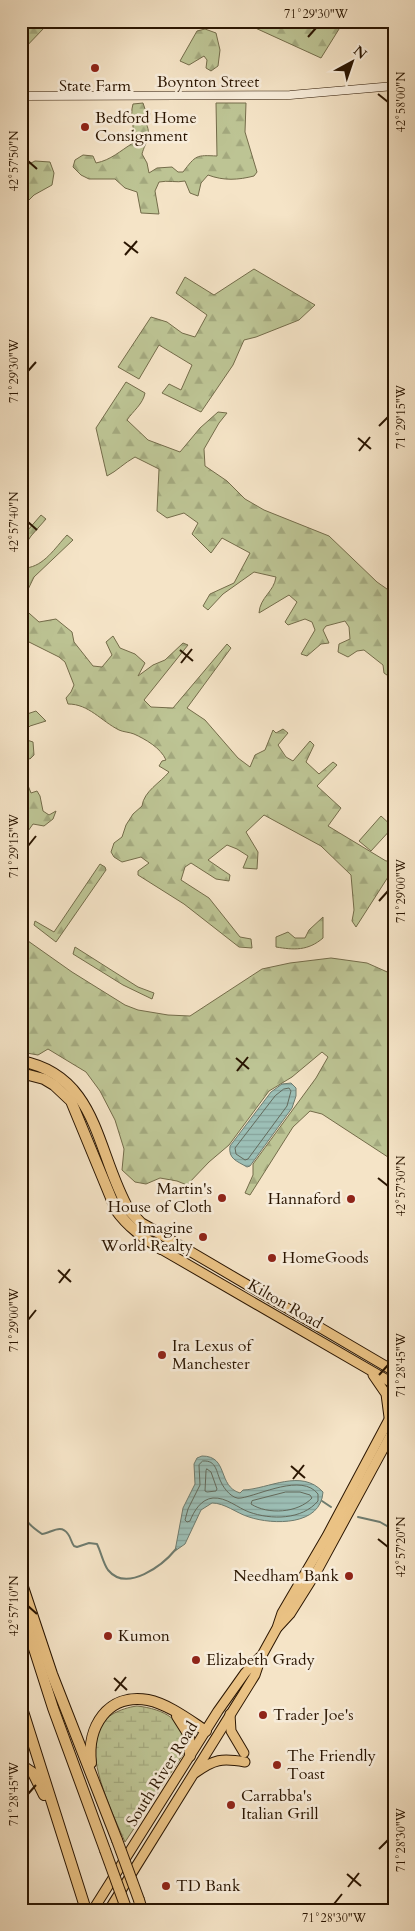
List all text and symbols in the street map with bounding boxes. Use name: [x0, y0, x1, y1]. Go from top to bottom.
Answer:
text: 71°29'30"W: [284, 6, 349, 22]
north arrow: [328, 38, 378, 88]
text: N: [349, 41, 371, 64]
marker: State Farm: [89, 62, 101, 74]
street label: Boynton Street: [157, 71, 259, 93]
text: 42°58'00"N: [393, 71, 409, 132]
place label: State Farm: [59, 75, 131, 97]
place label: Bedford Home Consignment: [95, 107, 197, 147]
marker: Bedford Home Consignment: [79, 121, 91, 133]
text: 42°57'50"N: [6, 130, 22, 191]
text: 71°29'30"W: [6, 338, 22, 403]
text: 71°29'15"W: [393, 384, 409, 449]
text: 42°57'40"N: [6, 491, 22, 552]
text: 71°29'15"W: [6, 813, 22, 878]
text: 71°29'00"W: [393, 858, 409, 923]
text: 42°57'30"N: [393, 1155, 409, 1216]
place label: Martin's House of Cloth: [108, 1178, 212, 1218]
place label: Hannaford: [268, 1188, 341, 1210]
marker: Martin's House of Cloth: [216, 1192, 228, 1204]
marker: Hannaford: [345, 1193, 357, 1205]
place label: Imagine World Realty: [100, 1217, 194, 1257]
marker: Imagine World Realty: [197, 1231, 209, 1243]
place label: HomeGoods: [282, 1247, 369, 1269]
marker: HomeGoods: [266, 1252, 278, 1264]
street label: Kilton Road: [244, 1274, 327, 1334]
text: 71°29'00"W: [6, 1287, 22, 1352]
text: 71°28'45"W: [393, 1332, 409, 1397]
place label: Ira Lexus of Manchester: [172, 1335, 254, 1375]
marker: Ira Lexus of Manchester: [156, 1349, 168, 1361]
text: 42°57'20"N: [393, 1516, 409, 1577]
place label: Needham Bank: [233, 1565, 339, 1587]
marker: Needham Bank: [343, 1570, 355, 1582]
text: 42°57'10"N: [6, 1575, 22, 1636]
place label: Kumon: [118, 1625, 170, 1647]
marker: Kumon: [102, 1630, 114, 1642]
place label: Elizabeth Grady: [206, 1649, 315, 1671]
marker: Elizabeth Grady: [190, 1654, 202, 1666]
place label: Trader Joe's: [273, 1704, 354, 1726]
marker: Trader Joe's: [257, 1709, 269, 1721]
street label: South River Road: [121, 1717, 203, 1831]
place label: The Friendly Toast: [287, 1745, 376, 1785]
marker: The Friendly Toast: [271, 1759, 283, 1771]
text: 71°28'45"W: [6, 1761, 22, 1826]
place label: Carrabba's Italian Grill: [241, 1785, 318, 1825]
marker: Carrabba's Italian Grill: [225, 1799, 237, 1811]
text: 71°28'30"W: [393, 1807, 409, 1872]
place label: TD Bank: [176, 1875, 241, 1897]
marker: TD Bank: [160, 1880, 172, 1892]
text: 71°28'30"W: [302, 1910, 367, 1926]

